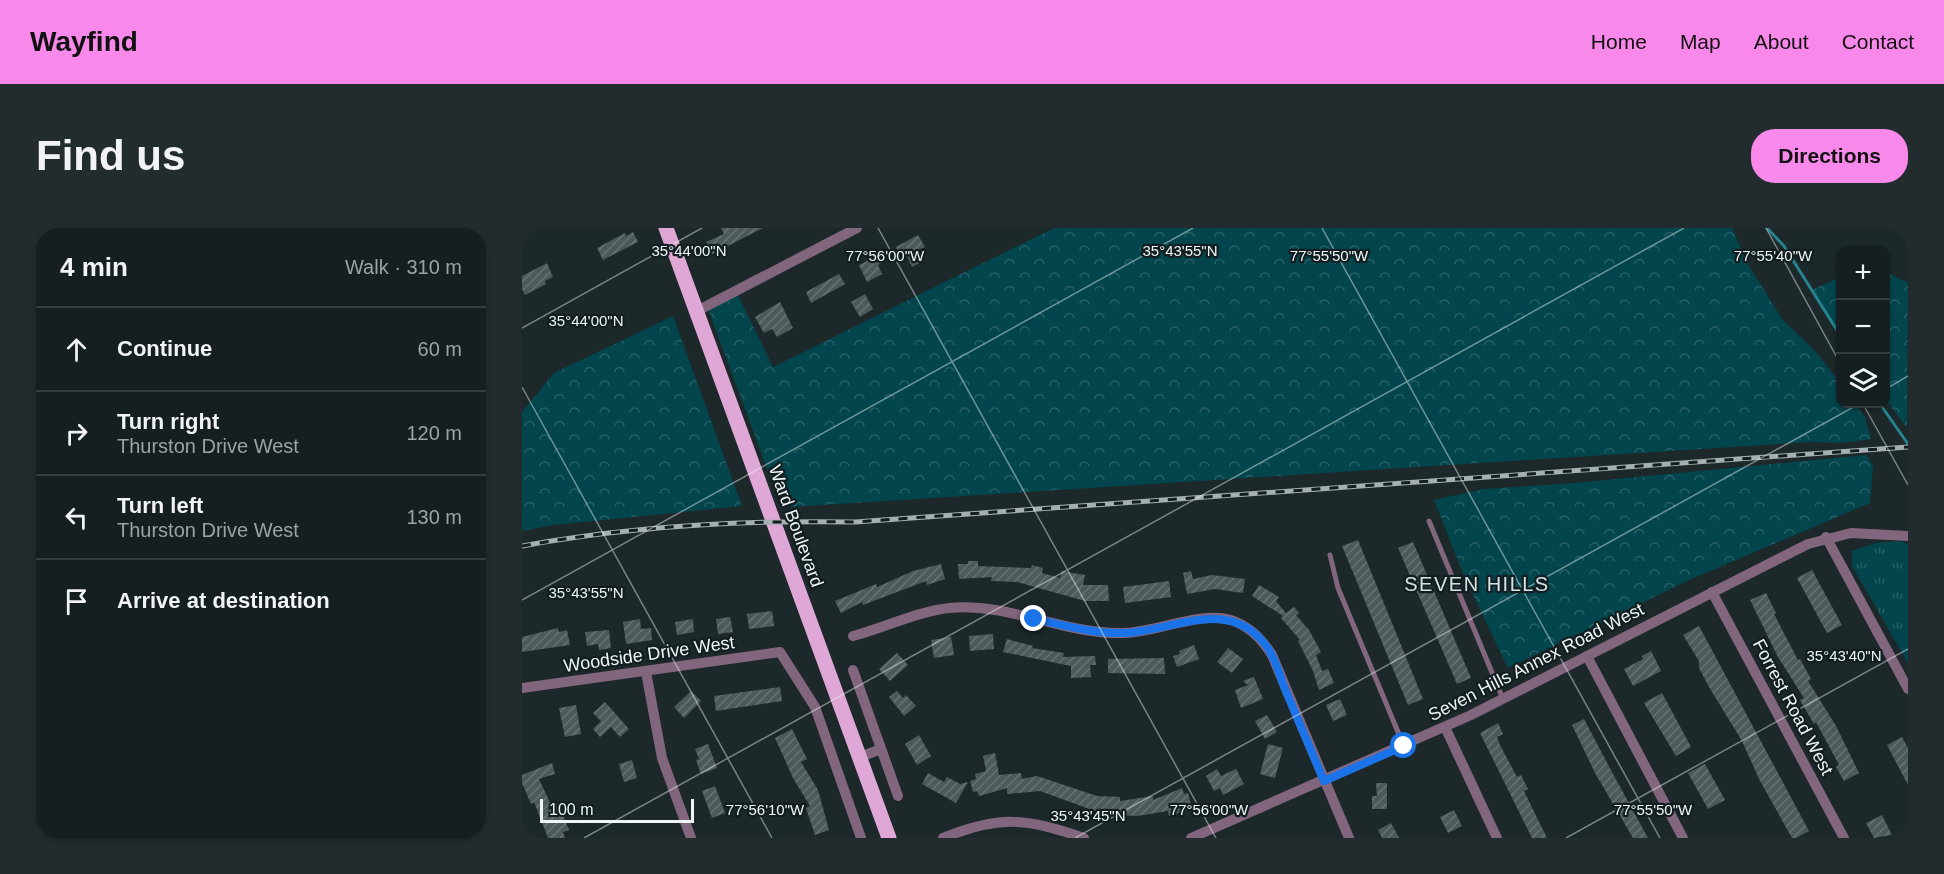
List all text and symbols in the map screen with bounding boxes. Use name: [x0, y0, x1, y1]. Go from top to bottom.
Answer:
text: Wayfind: [30, 26, 138, 57]
text: Home: [1591, 30, 1647, 53]
text: Map: [1680, 30, 1721, 53]
text: About: [1754, 30, 1809, 53]
text: Contact: [1842, 30, 1914, 53]
button: Directions: [1751, 129, 1908, 183]
text: Find us: [36, 132, 185, 179]
text: 35°44'00"N: [651, 242, 727, 259]
text: 35°43'55"N: [1142, 242, 1218, 259]
map controls: [1836, 246, 1890, 408]
button: +: [1836, 246, 1890, 300]
text: 77°56'00"W: [846, 247, 925, 264]
text: 77°55'50"W: [1290, 247, 1369, 264]
text: 77°55'40"W: [1734, 247, 1813, 264]
text: 4 min: [60, 252, 128, 282]
text: Walk · 310 m: [345, 256, 462, 278]
button: −: [1836, 300, 1890, 354]
text: 35°44'00"N: [548, 312, 624, 329]
icon: ahead: [60, 333, 93, 366]
text: Continue: [117, 336, 212, 361]
text: 60 m: [418, 338, 462, 360]
button: layers: [1836, 354, 1890, 408]
text: Turn right: [117, 409, 219, 434]
icon: right: [60, 417, 93, 450]
text: 120 m: [406, 422, 462, 444]
text: Thurston Drive West: [117, 435, 299, 457]
street label: Ward Boulevard: [765, 462, 827, 590]
text: Turn left: [117, 493, 203, 518]
icon: left: [60, 501, 93, 534]
text: 130 m: [406, 506, 462, 528]
text: Thurston Drive West: [117, 519, 299, 541]
district label: SEVEN HILLS: [1404, 573, 1550, 595]
text: 35°43'55"N: [548, 584, 624, 601]
icon: arrive: [60, 585, 93, 618]
text: Arrive at destination: [117, 588, 330, 613]
street label: Seven Hills Annex Road West: [1425, 599, 1647, 725]
route end: [1020, 605, 1046, 631]
street label: Woodside Drive West: [562, 632, 736, 676]
street label: Forrest Road West: [1749, 636, 1837, 778]
text: 35°43'40"N: [1806, 647, 1882, 664]
route start: [1390, 732, 1416, 758]
scale bar: [540, 796, 694, 824]
text: 100 m: [549, 801, 593, 818]
text: 77°56'10"W: [726, 801, 805, 818]
text: 77°56'00"W: [1170, 801, 1249, 818]
text: 77°55'50"W: [1614, 801, 1693, 818]
text: 35°43'45"N: [1050, 807, 1126, 824]

